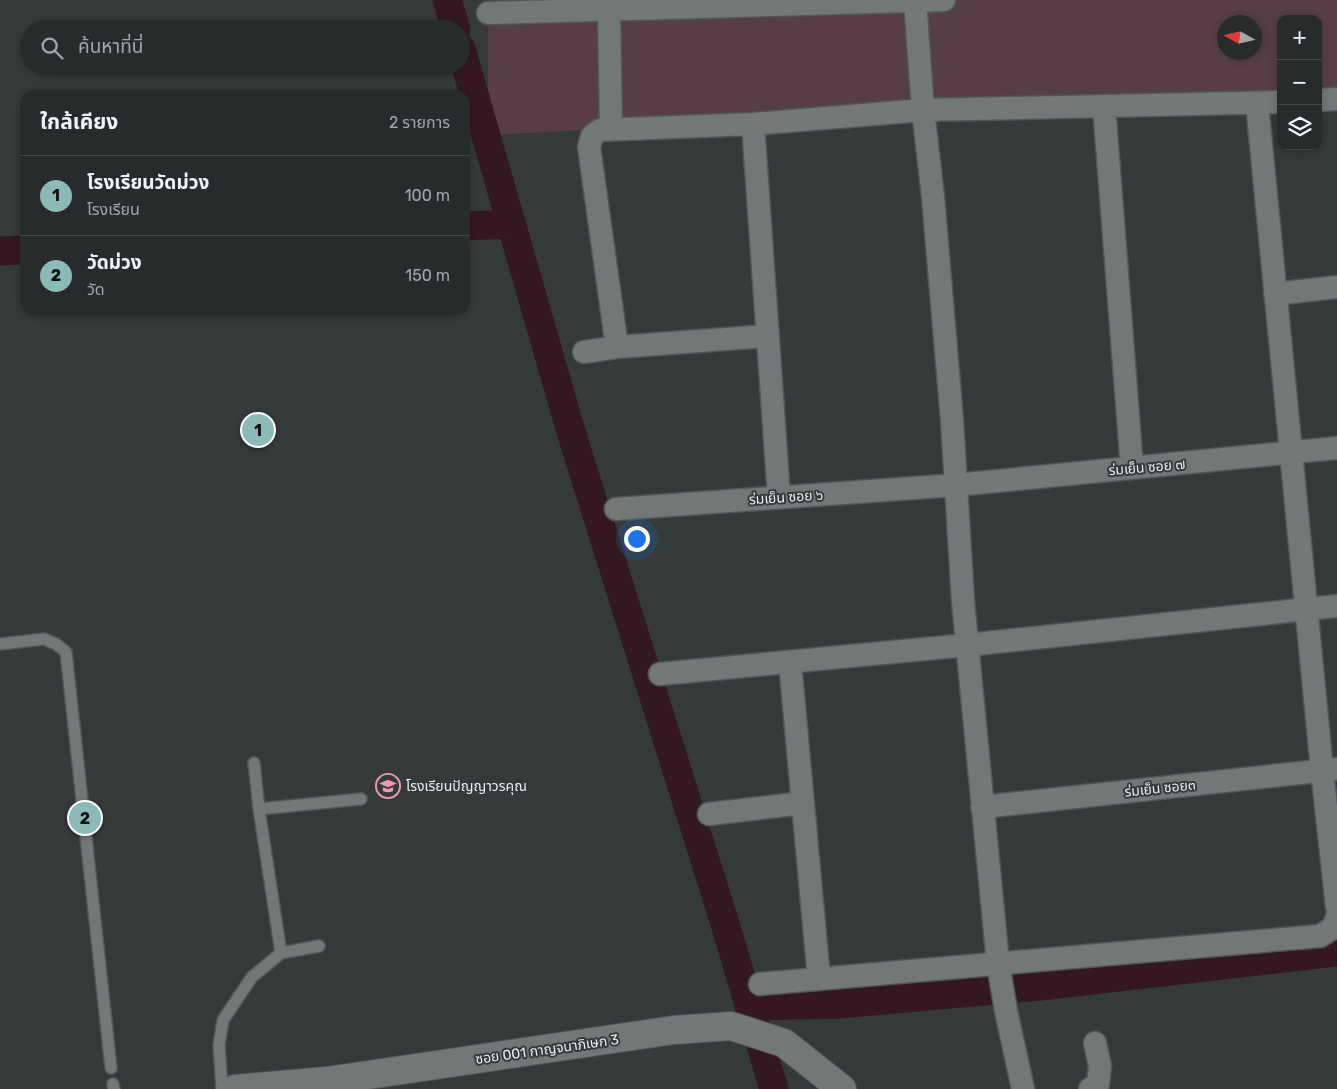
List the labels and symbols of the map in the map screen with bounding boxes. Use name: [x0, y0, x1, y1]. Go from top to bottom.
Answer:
north arrow: [1217, 15, 1262, 60]
pin: 1: [242, 411, 274, 449]
street label: ร่มเย็น ซอย ๗: [1108, 456, 1186, 479]
street label: ร่มเย็น ซอย ๖: [748, 486, 824, 509]
your location: [624, 526, 650, 552]
school or university icon: โรงเรียนปัญญาวรคุณ: [375, 773, 401, 799]
street label: ร่มเย็น ซอย๓: [1124, 776, 1196, 801]
place label: โรงเรียนปัญญาวรคุณ: [406, 778, 527, 795]
pin: 2: [69, 799, 101, 837]
street label: ซอย 001 กาญจนาภิเษก 3: [474, 1031, 620, 1068]

